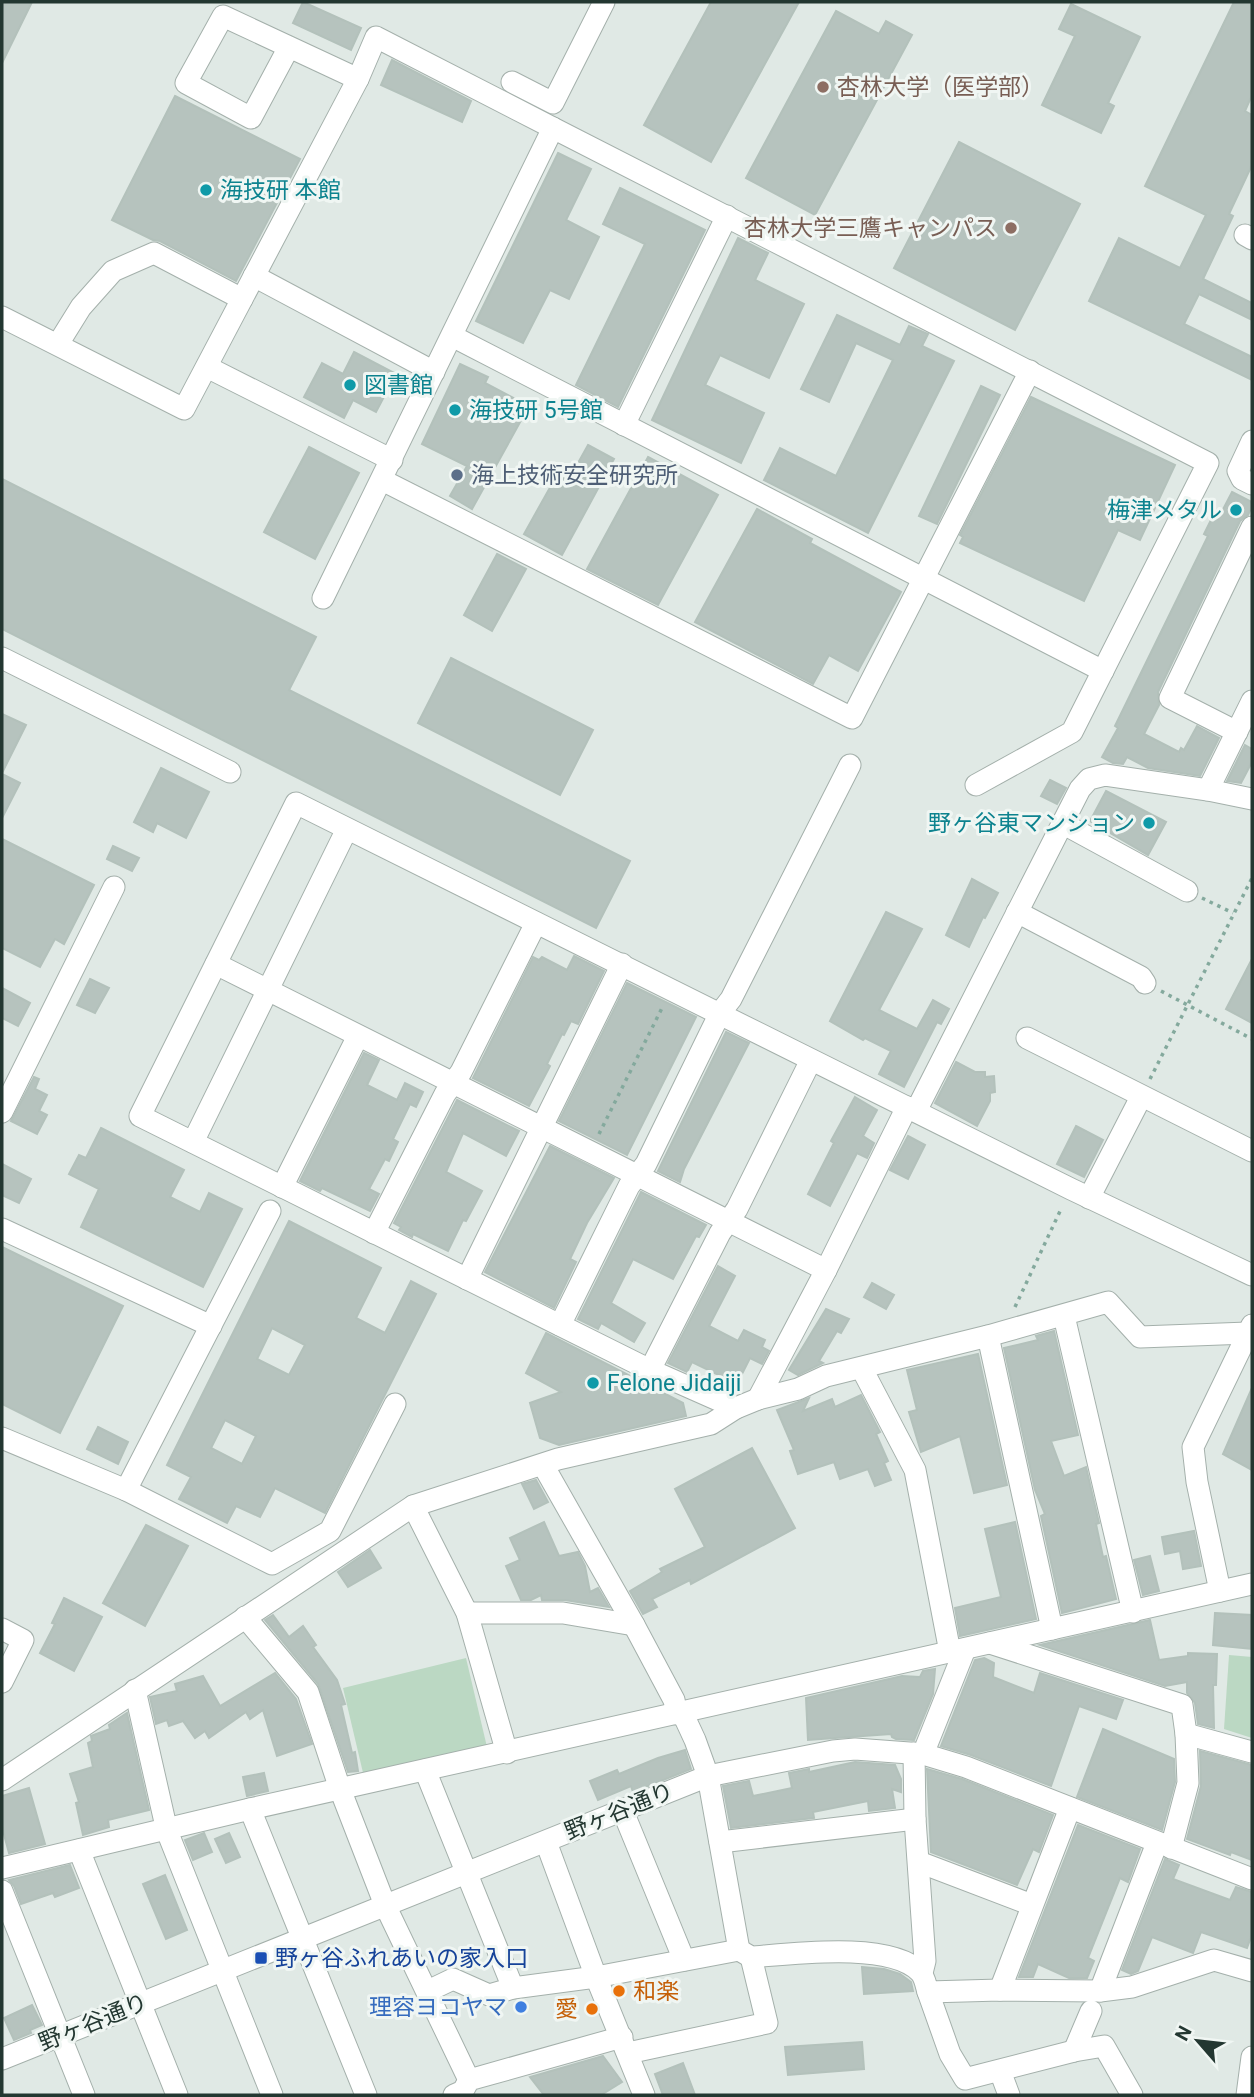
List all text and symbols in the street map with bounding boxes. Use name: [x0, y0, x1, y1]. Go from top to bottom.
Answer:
place label: 杏林大学（医学部）: [837, 74, 1044, 101]
marker: 杏林大学（医学部）: [815, 79, 831, 95]
place label: 海技研 本館: [220, 177, 341, 204]
marker: 海技研 本館: [198, 182, 214, 198]
place label: 杏林大学三鷹キャンパス: [744, 215, 997, 242]
marker: 杏林大学三鷹キャンパス: [1003, 220, 1019, 236]
place label: 図書館: [364, 372, 433, 399]
marker: 図書館: [342, 377, 358, 393]
place label: 海技研 5号館: [469, 397, 603, 424]
marker: 海技研 5号館: [447, 402, 463, 418]
place label: 海上技術安全研究所: [471, 462, 678, 489]
marker: 海上技術安全研究所: [449, 467, 465, 483]
place label: 梅津メタル: [1107, 497, 1222, 524]
marker: 梅津メタル: [1228, 502, 1244, 518]
place label: 野ヶ谷東マンション: [928, 810, 1135, 837]
marker: 野ヶ谷東マンション: [1141, 815, 1157, 831]
place label: Felone Jidaiji: [607, 1370, 741, 1397]
marker: Felone Jidaiji: [585, 1375, 601, 1391]
street label: 野ヶ谷通り: [561, 1777, 678, 1846]
place label: 野ヶ谷ふれあいの家入口: [275, 1945, 528, 1972]
marker: 野ヶ谷ふれあいの家入口: [253, 1950, 269, 1966]
place label: 和楽: [633, 1978, 679, 2005]
marker: 和楽: [611, 1983, 627, 1999]
street label: 野ヶ谷通り: [35, 1988, 152, 2057]
place label: 理容ヨコヤマ: [369, 1994, 507, 2021]
place label: 愛: [555, 1996, 578, 2023]
marker: 理容ヨコヤマ: [513, 1999, 529, 2015]
marker: 愛: [584, 2001, 600, 2017]
north arrow: [1163, 2006, 1233, 2076]
text: N: [1170, 2022, 1197, 2045]

